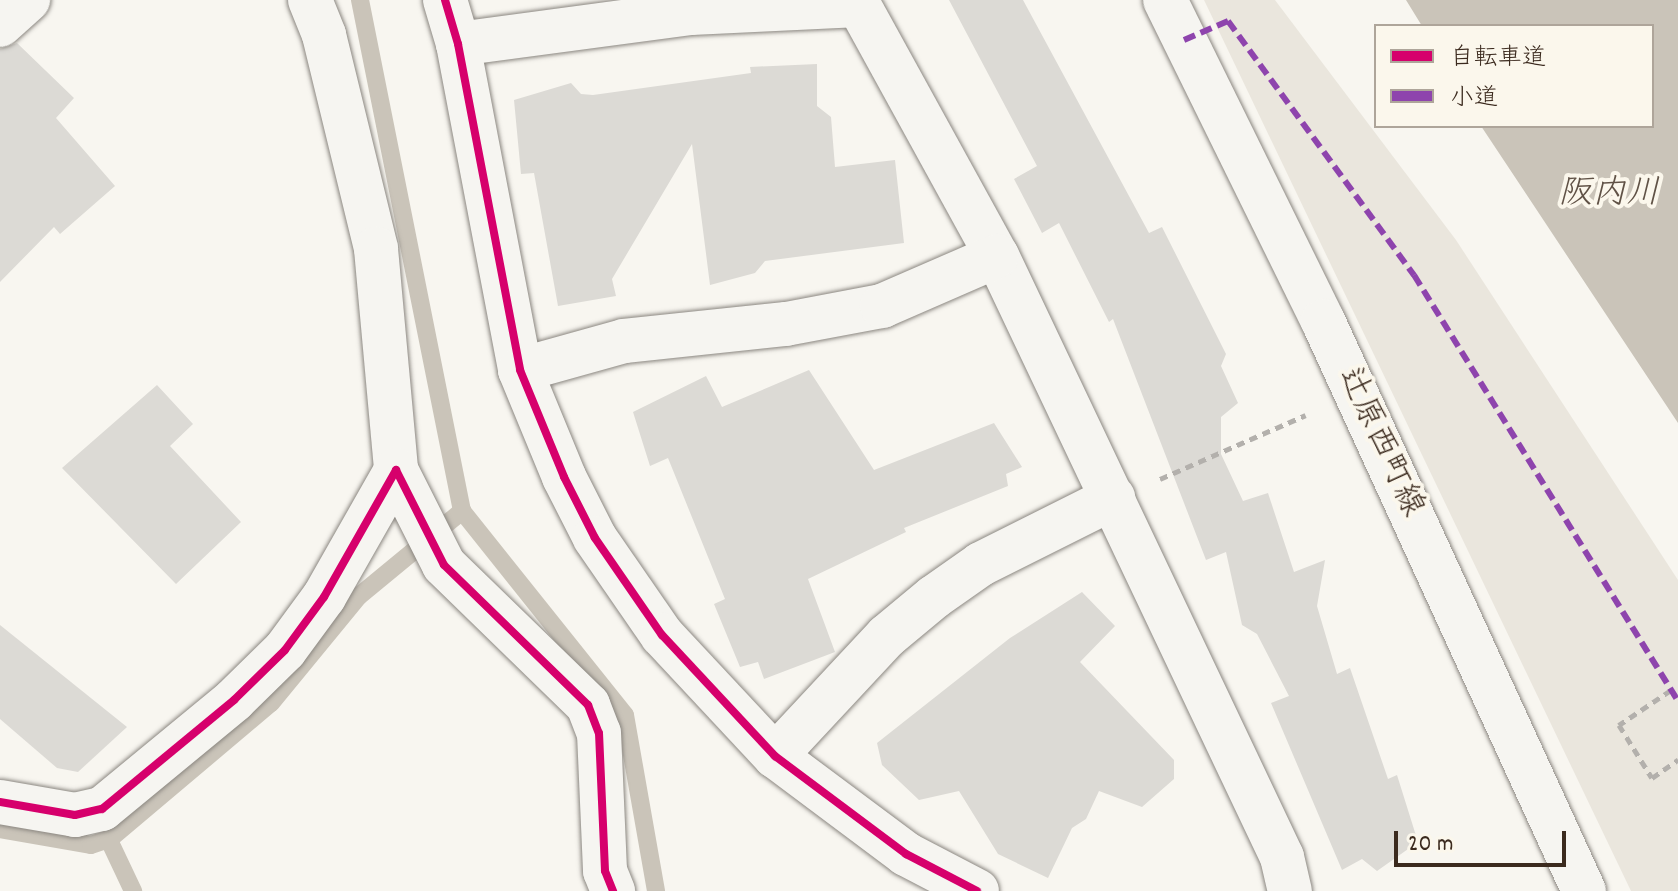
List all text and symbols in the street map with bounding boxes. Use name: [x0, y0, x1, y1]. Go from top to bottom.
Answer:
legend: [1374, 24, 1654, 128]
text: 自転車道: [1450, 42, 1546, 76]
text: 小道: [1450, 82, 1498, 116]
water label: 阪内川: [1558, 176, 1660, 216]
street label: 辻原西町線: [1328, 362, 1430, 524]
scale bar: [1398, 815, 1570, 865]
text: 20 m: [1408, 828, 1454, 862]

